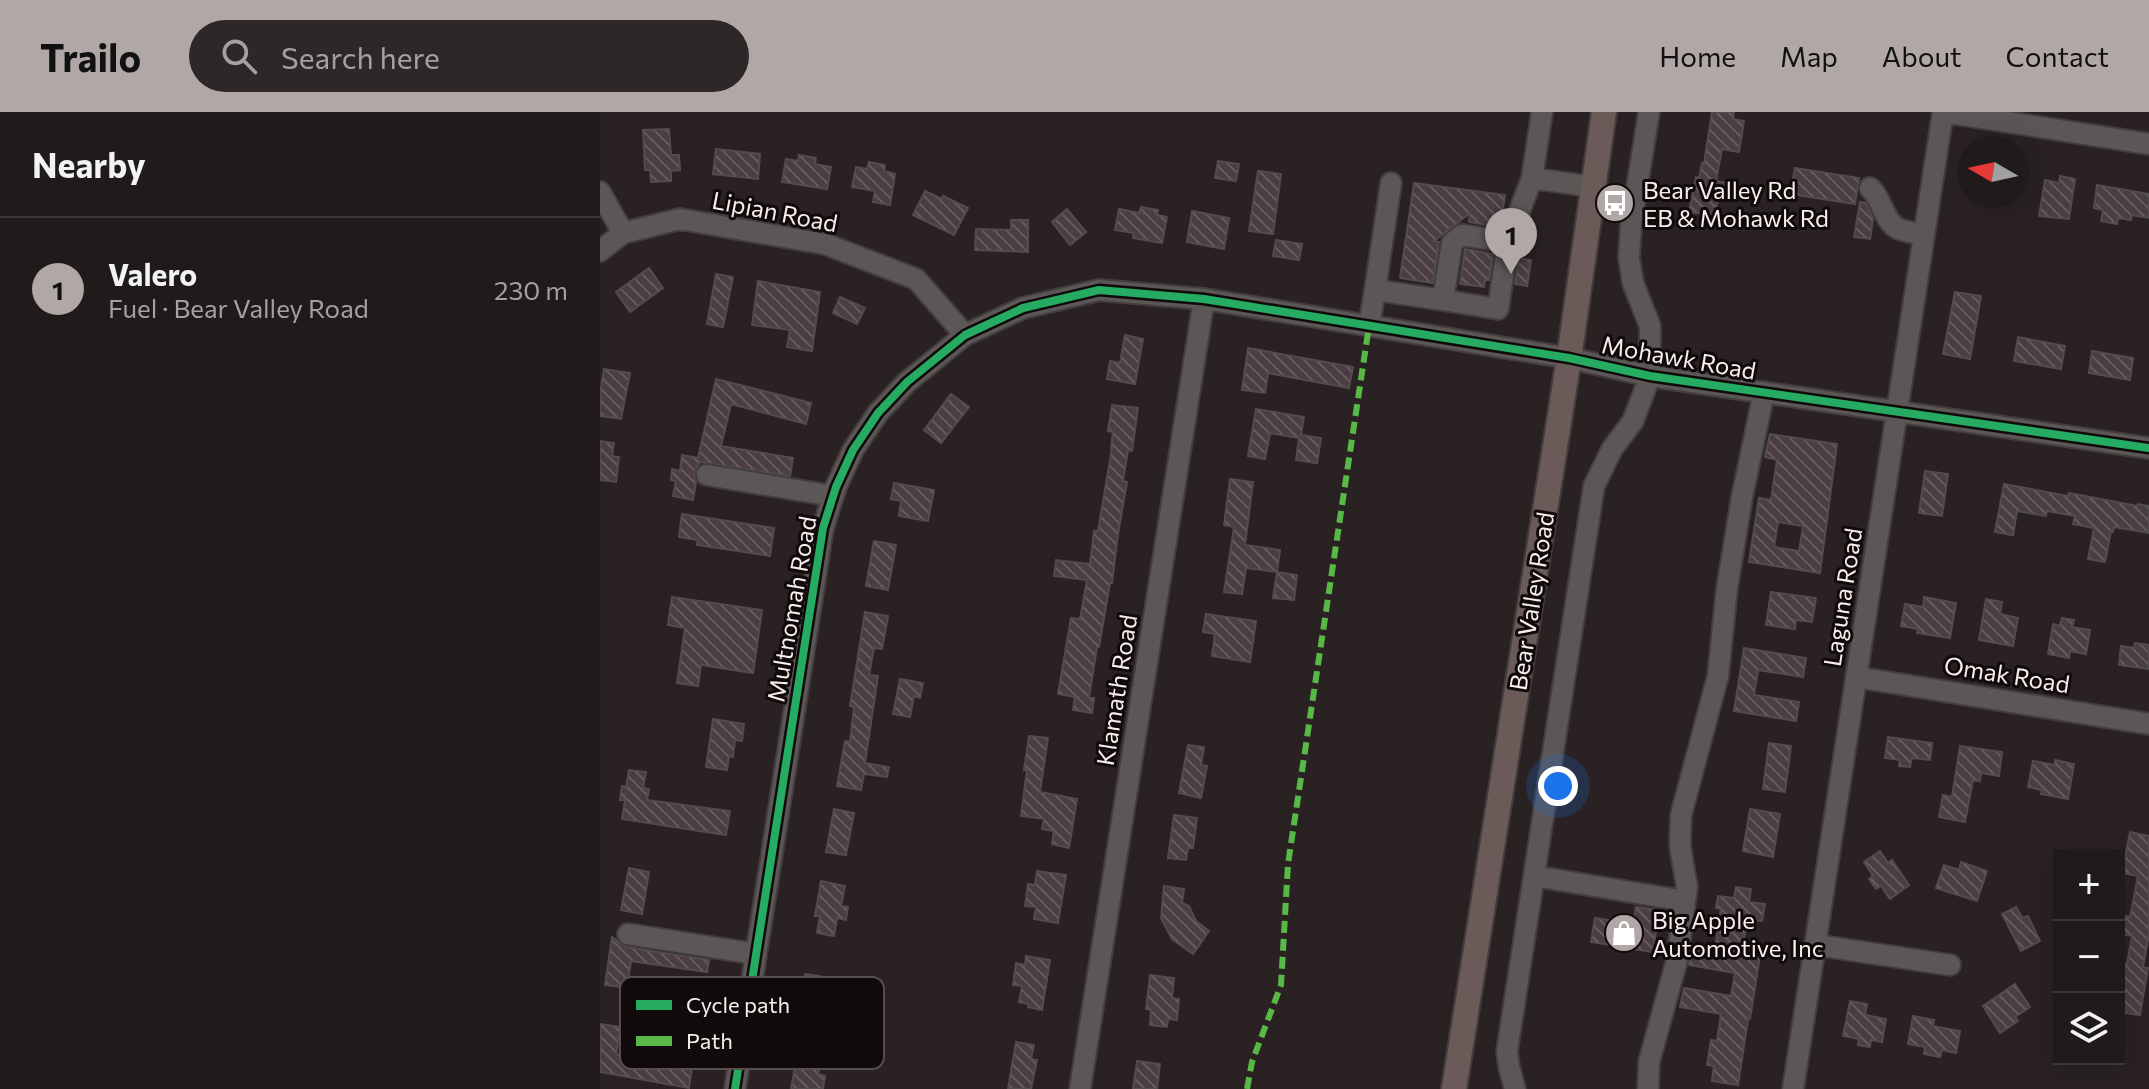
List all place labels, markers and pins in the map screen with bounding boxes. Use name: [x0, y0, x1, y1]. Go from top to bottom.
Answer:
place label: Bear Valley Rd EB & Mohawk Rd: [1643, 175, 1829, 232]
bus stop icon: Bear Valley Rd EB & Mohawk Rd: [1594, 182, 1636, 224]
pin: 1: [1485, 208, 1537, 274]
place label: Big Apple Automotive, Inc: [1652, 905, 1824, 962]
shop icon: Big Apple Automotive, Inc: [1603, 912, 1645, 954]

